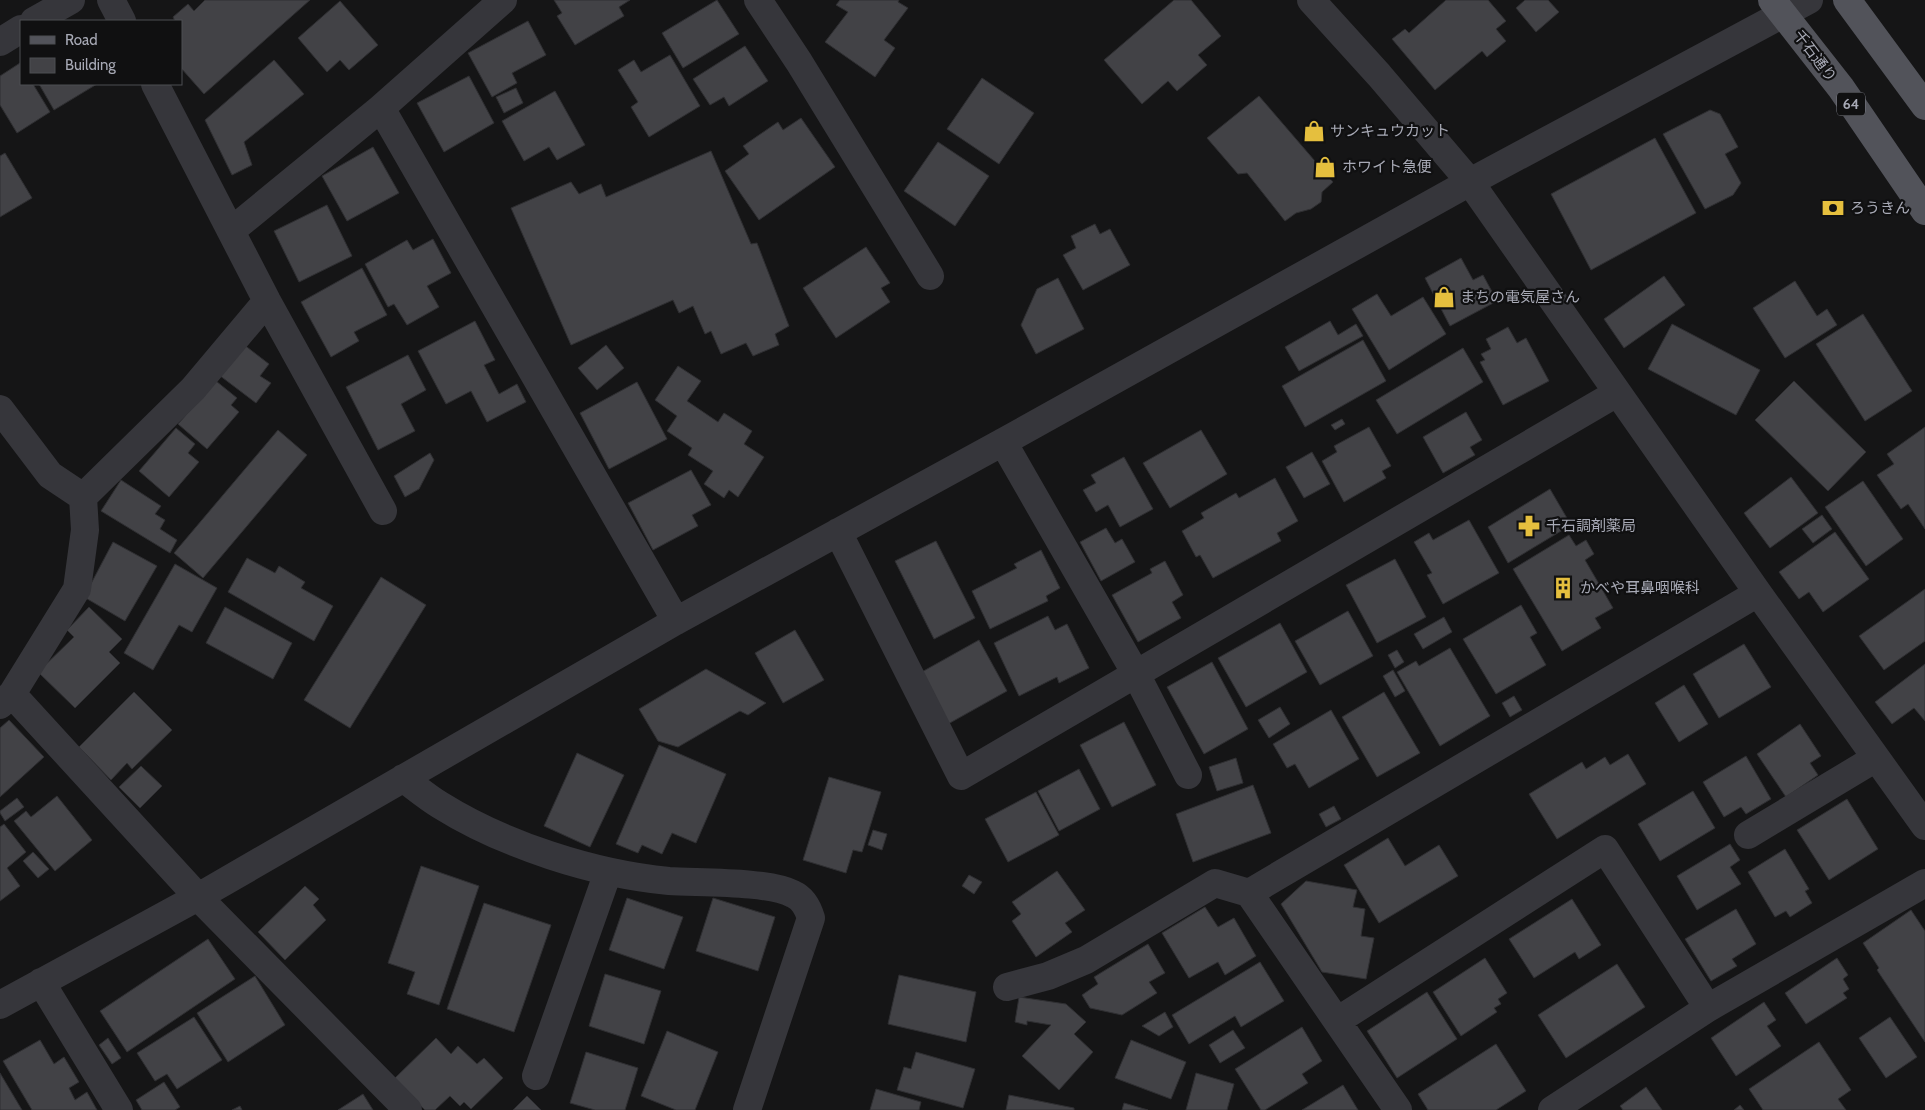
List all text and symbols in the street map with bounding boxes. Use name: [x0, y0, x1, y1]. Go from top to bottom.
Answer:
legend: [20, 20, 182, 85]
street label: 千石通り: [1790, 27, 1840, 85]
text: Road: [65, 31, 98, 49]
text: Building: [65, 56, 116, 74]
road number: 64: [1837, 92, 1865, 116]
shop icon: サンキュウカット: [1301, 118, 1327, 144]
place label: サンキュウカット: [1330, 122, 1450, 140]
shop icon: ホワイト急便: [1312, 154, 1338, 180]
place label: ホワイト急便: [1342, 158, 1432, 176]
bank icon: ろうきん: [1820, 195, 1846, 221]
place label: ろうきん: [1850, 199, 1910, 217]
shop icon: まちの電気屋さん: [1431, 284, 1457, 310]
place label: まちの電気屋さん: [1460, 288, 1580, 306]
pharmacy icon: 千石調剤薬局: [1516, 513, 1542, 539]
place label: 千石調剤薬局: [1546, 517, 1636, 535]
building icon: かべや耳鼻咽喉科: [1550, 575, 1576, 601]
place label: かべや耳鼻咽喉科: [1580, 579, 1700, 597]

